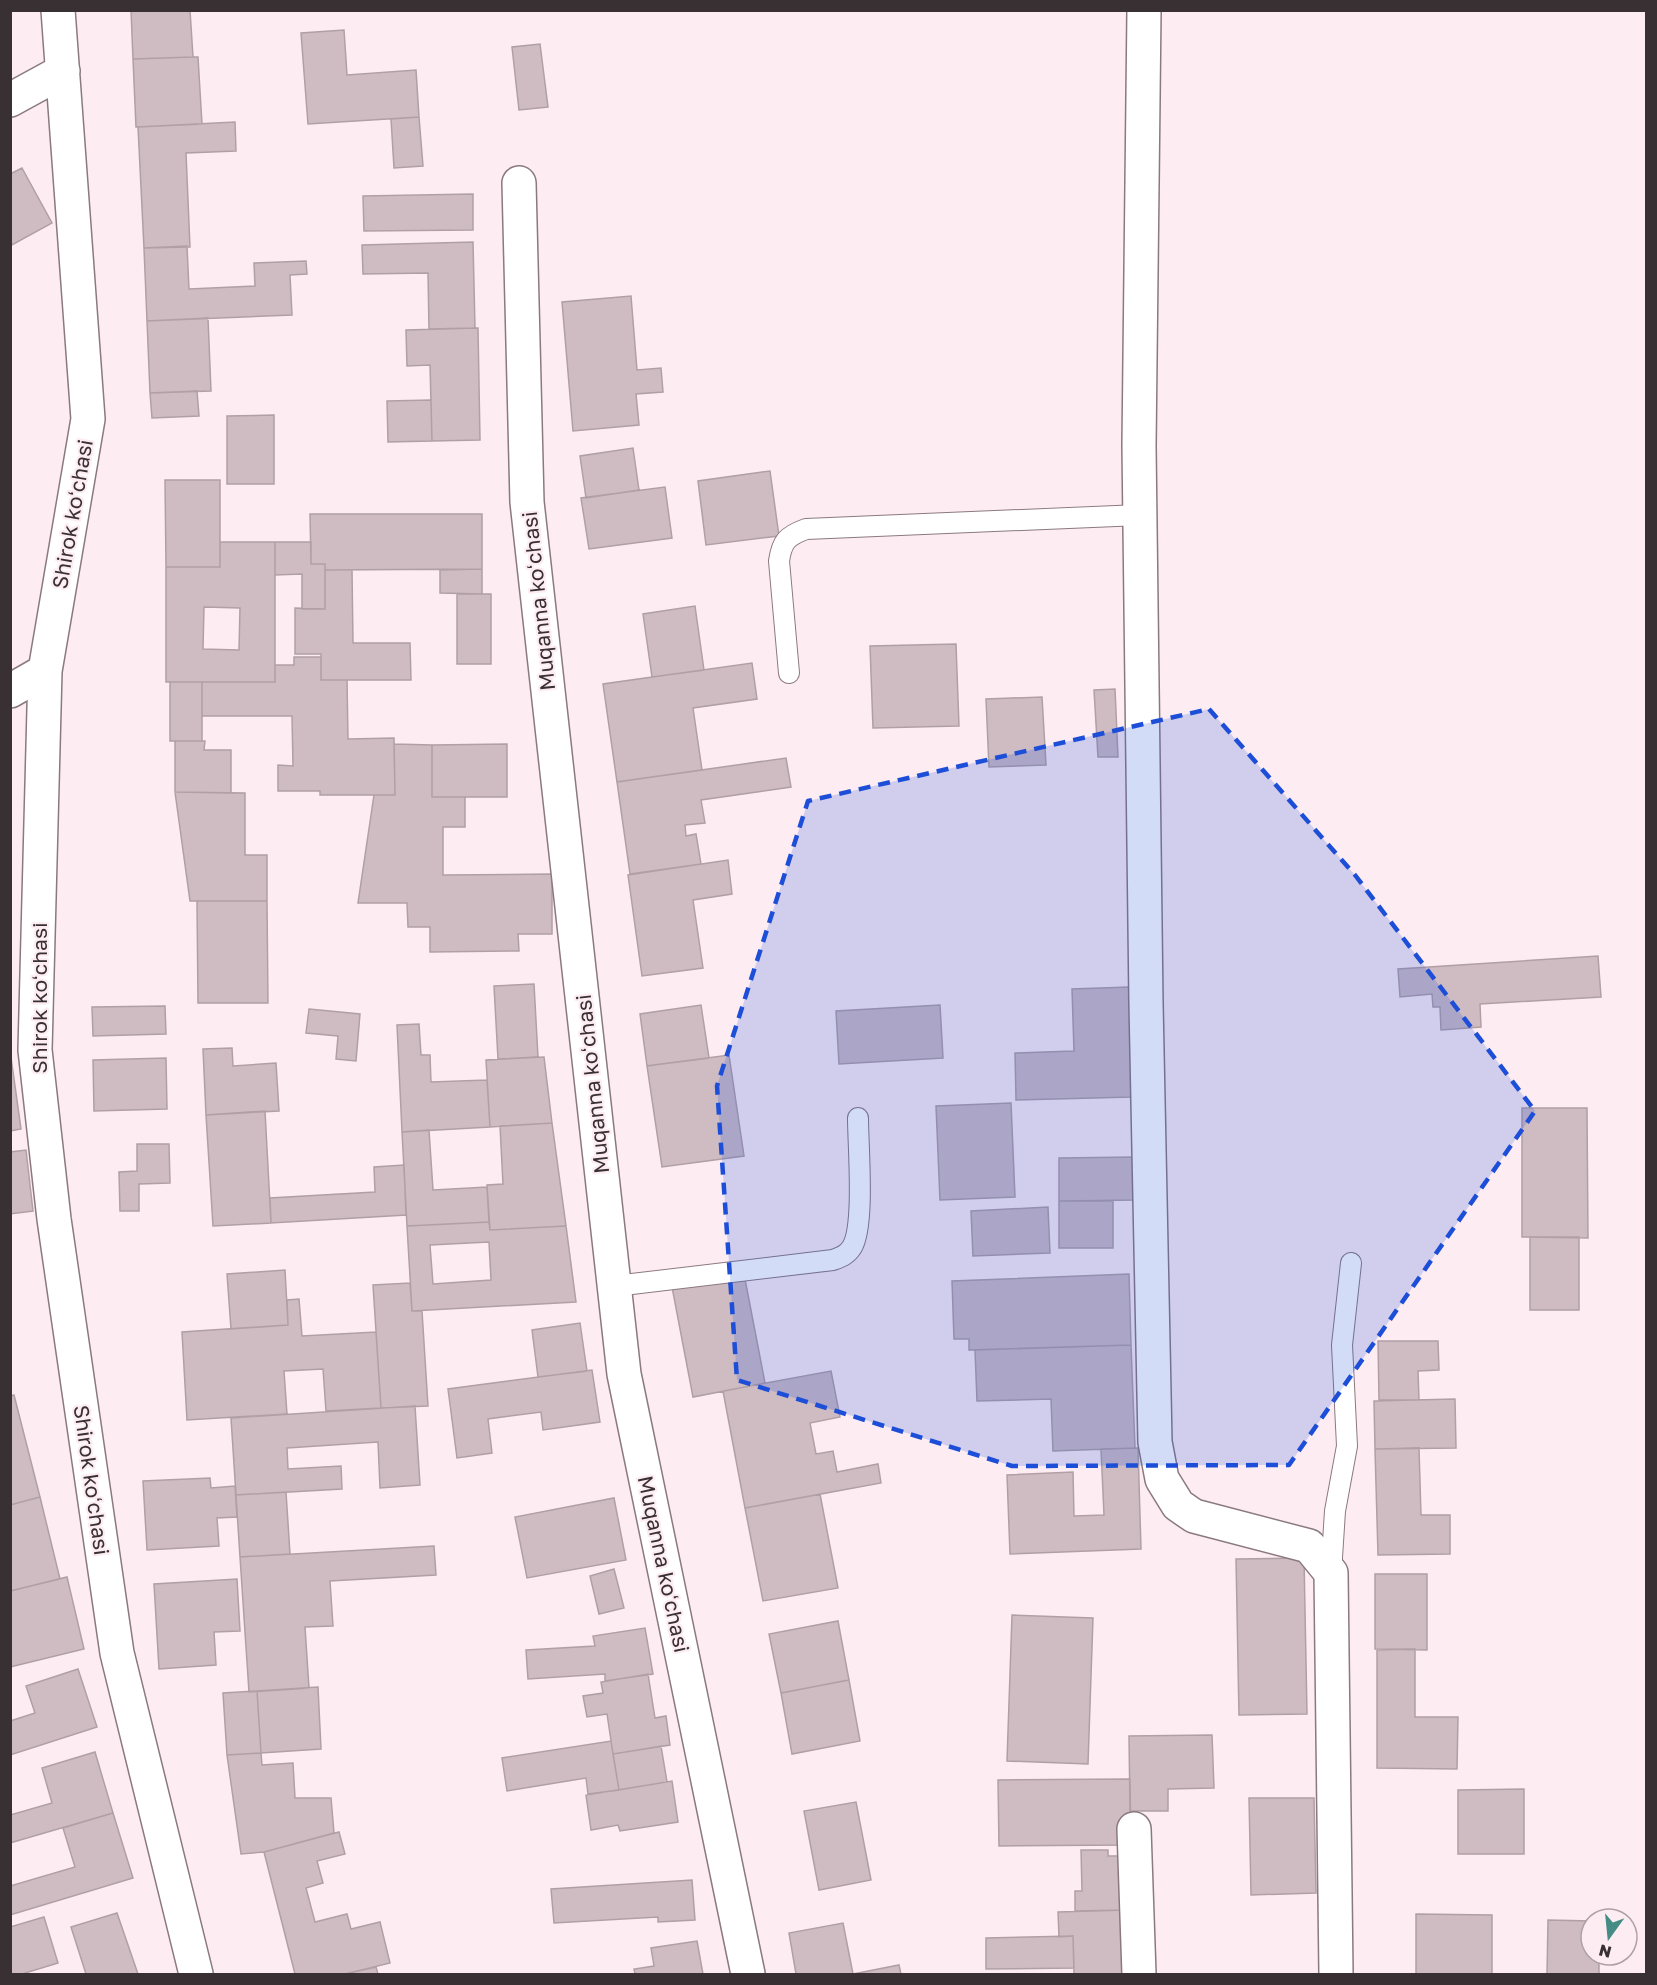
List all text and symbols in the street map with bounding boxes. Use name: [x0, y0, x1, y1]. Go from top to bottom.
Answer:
street label: Shirok koʻchasi: [46, 437, 98, 591]
street label: Muqanna koʻchasi: [516, 510, 560, 692]
street label: Shirok koʻchasi: [26, 922, 52, 1074]
street label: Muqanna koʻchasi: [570, 993, 614, 1175]
street label: Shirok koʻchasi: [69, 1403, 115, 1557]
street label: Muqanna koʻchasi: [633, 1473, 695, 1655]
north arrow: [1579, 1907, 1639, 1967]
text: N: [1597, 1940, 1614, 1963]

